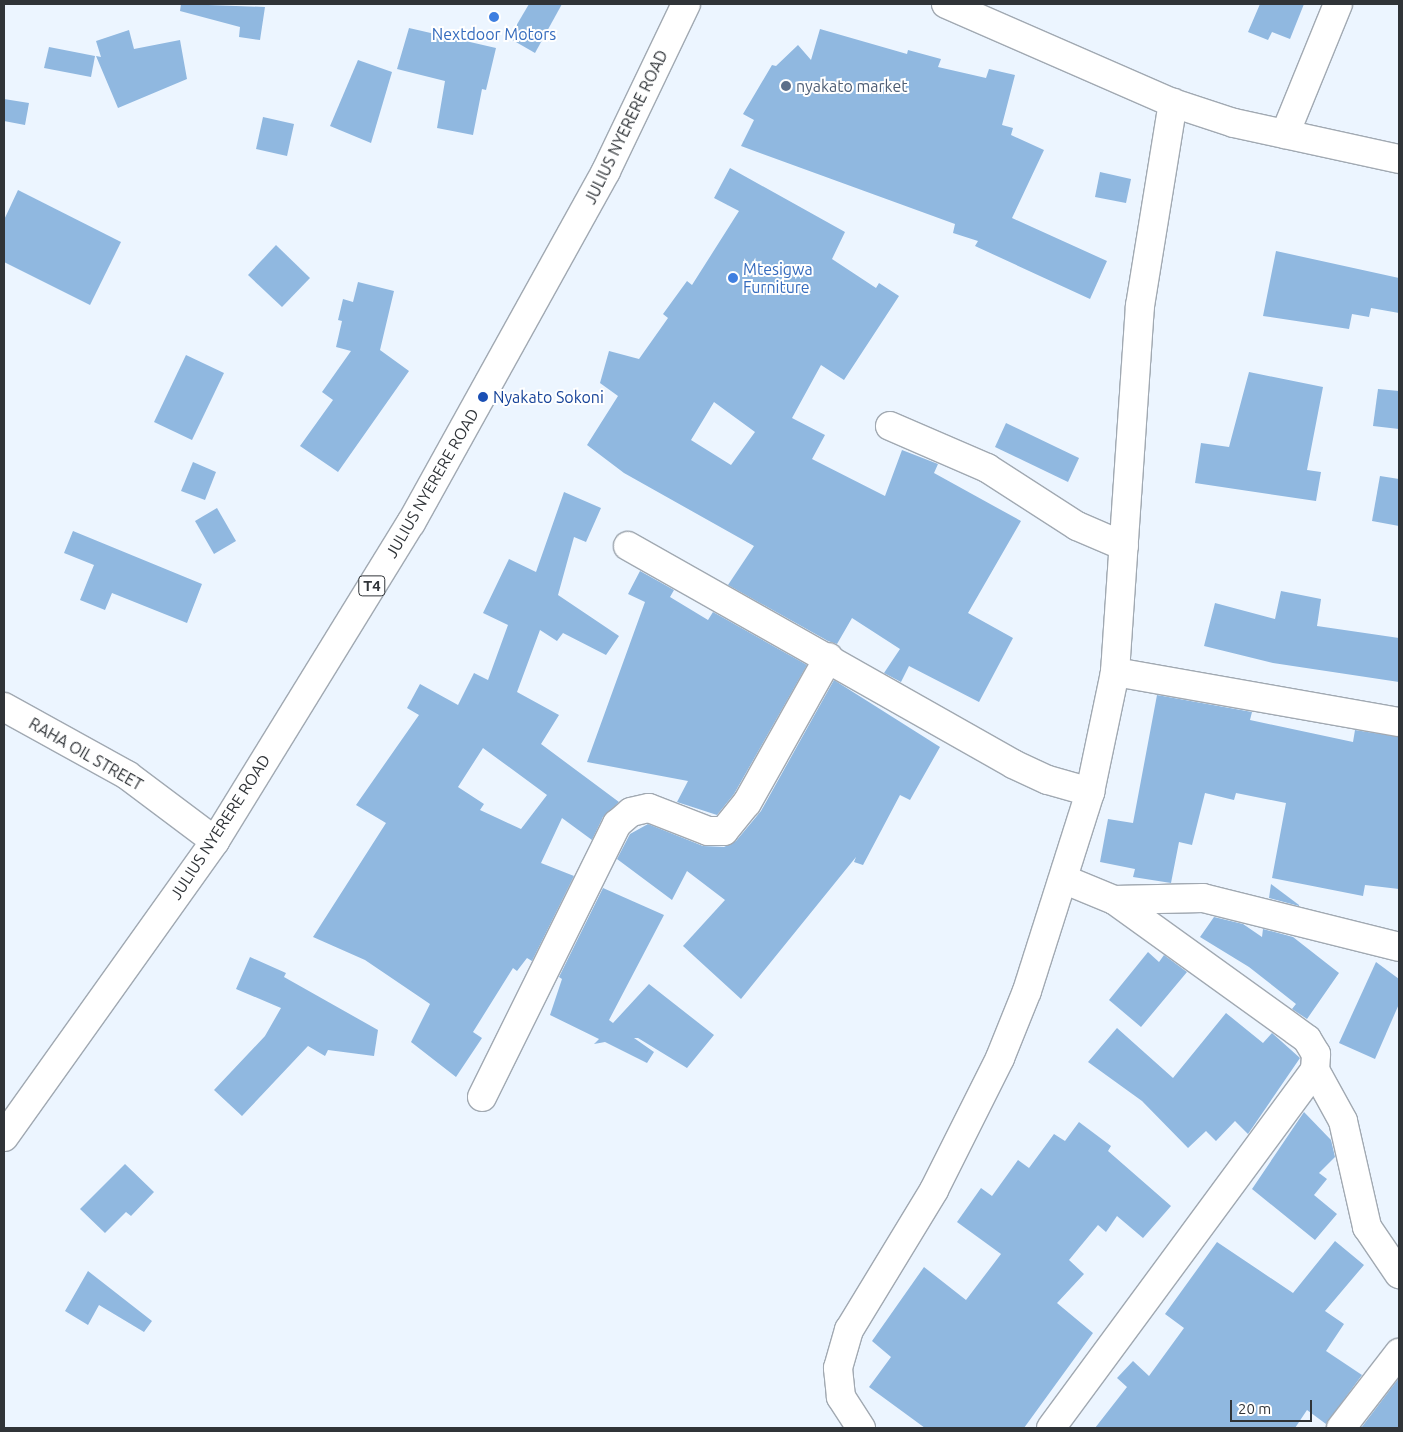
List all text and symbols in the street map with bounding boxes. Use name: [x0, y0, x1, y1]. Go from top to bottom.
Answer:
marker: Nextdoor Motors: [488, 11, 500, 23]
place label: Nextdoor Motors: [432, 24, 556, 44]
street label: JULIUS NYERERE ROAD: [580, 47, 672, 207]
place label: nyakato market: [796, 76, 908, 96]
marker: nyakato market: [780, 80, 792, 92]
place label: Mtesigwa Furniture: [743, 259, 813, 297]
marker: Mtesigwa Furniture: [727, 272, 739, 284]
place label: Nyakato Sokoni: [493, 387, 604, 407]
marker: Nyakato Sokoni: [477, 391, 489, 403]
street label: JULIUS NYERERE ROAD: [381, 405, 483, 561]
road number: T4: [358, 574, 386, 598]
street label: RAHA OIL STREET: [26, 714, 146, 794]
street label: JULIUS NYERERE ROAD: [166, 751, 274, 903]
scale bar: [1233, 1390, 1316, 1422]
text: 20 m: [1238, 1400, 1271, 1417]

